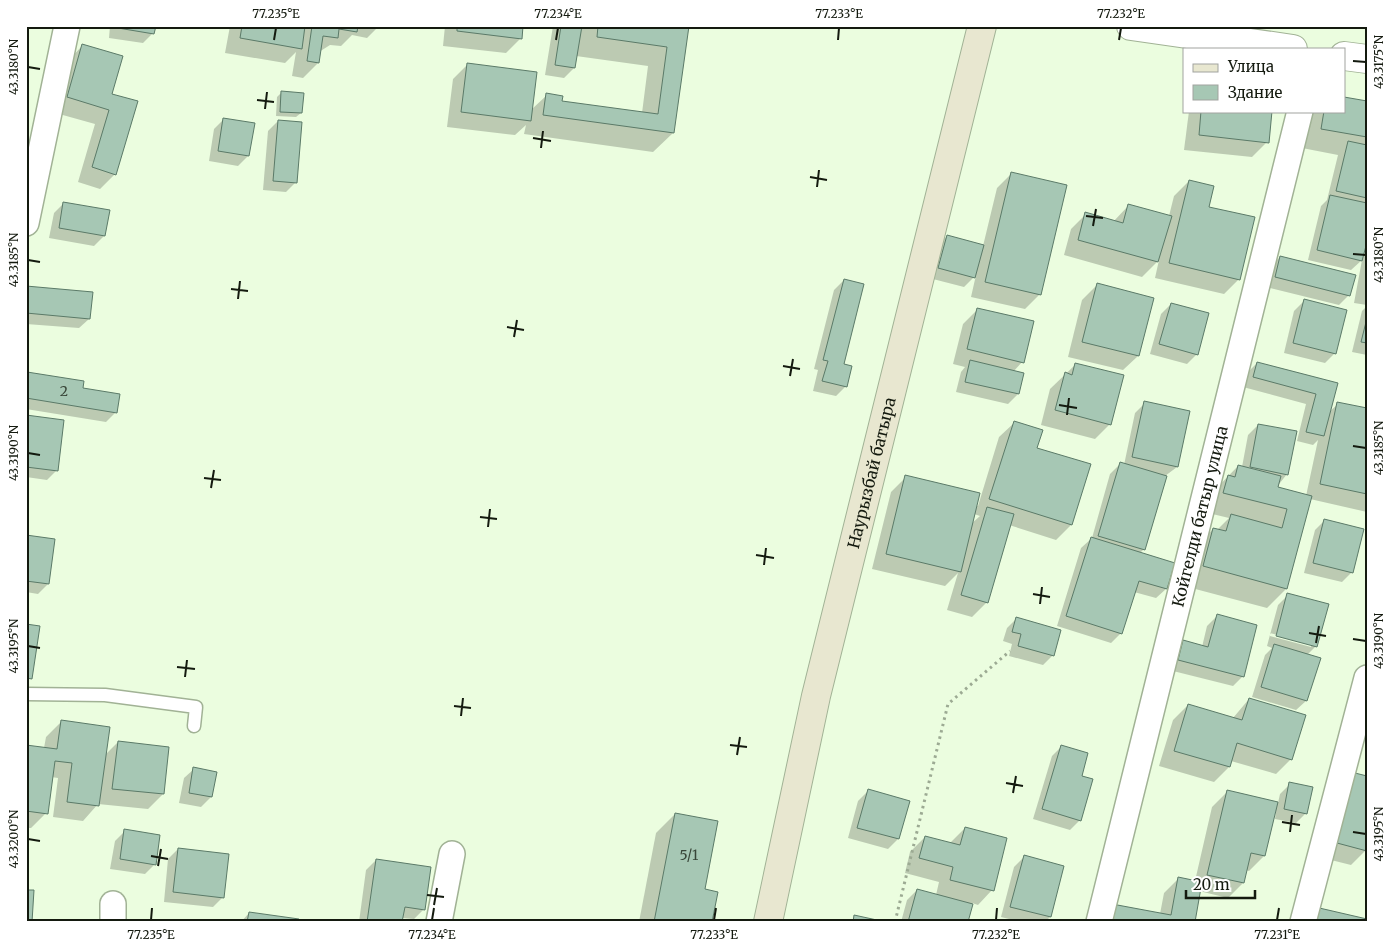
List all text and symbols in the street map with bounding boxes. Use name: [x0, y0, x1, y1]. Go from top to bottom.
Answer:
text: 77.235°E: [252, 6, 300, 21]
text: 77.234°E: [534, 6, 582, 21]
text: 77.233°E: [815, 6, 863, 21]
text: 77.232°E: [1097, 6, 1145, 21]
text: 43.3175°N: [1371, 34, 1386, 89]
text: 43.3180°N: [6, 38, 21, 95]
legend: [1183, 48, 1346, 112]
text: Улица: [1227, 57, 1274, 76]
text: Здание: [1228, 83, 1282, 102]
text: 43.3180°N: [1371, 226, 1386, 283]
text: 43.3185°N: [6, 232, 21, 287]
house number: 2: [60, 382, 68, 400]
street label: Наурызбай батыра: [843, 395, 900, 551]
text: 43.3185°N: [1371, 420, 1386, 475]
street label: Койгелди батыр улица: [1167, 423, 1232, 609]
text: 43.3190°N: [6, 424, 21, 481]
text: 43.3190°N: [1371, 612, 1386, 669]
text: 43.3195°N: [6, 618, 21, 673]
text: 43.3195°N: [1371, 806, 1386, 861]
text: 43.3200°N: [6, 809, 21, 868]
house number: 5/1: [680, 846, 698, 864]
scale bar: [1186, 868, 1254, 900]
text: 20 m: [1193, 875, 1230, 894]
text: 77.235°E: [127, 927, 175, 942]
text: 77.234°E: [408, 927, 456, 942]
text: 77.233°E: [690, 927, 738, 942]
text: 77.232°E: [972, 927, 1020, 942]
text: 77.231°E: [1254, 927, 1300, 942]

